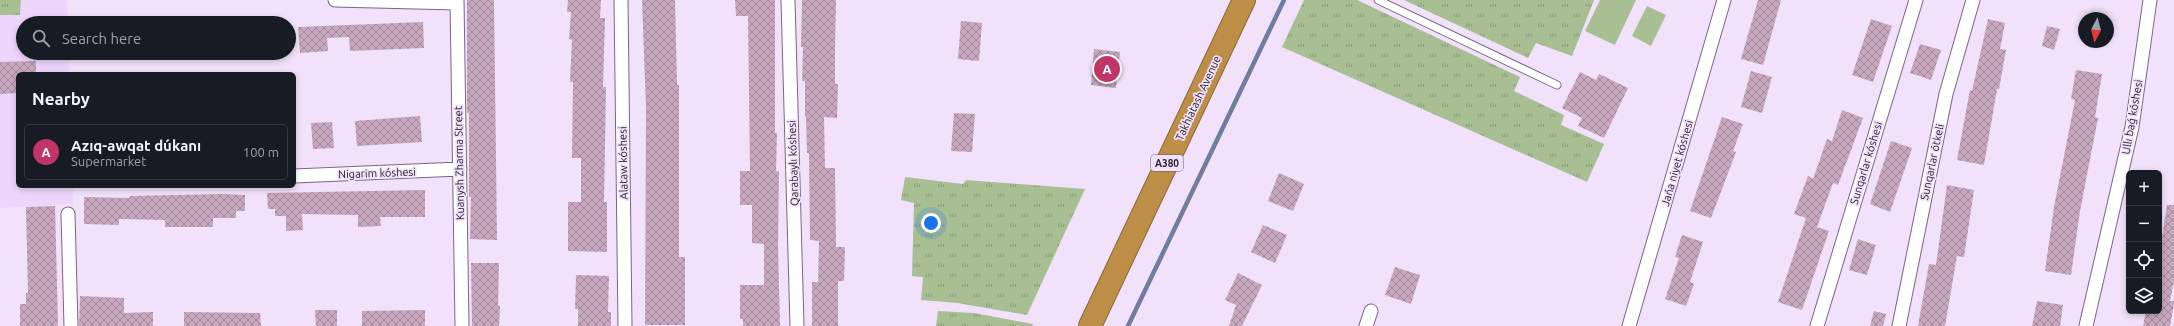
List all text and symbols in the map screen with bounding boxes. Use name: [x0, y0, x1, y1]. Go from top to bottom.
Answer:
north arrow: [2078, 12, 2114, 48]
search box: [16, 16, 296, 60]
icon: search: [30, 27, 52, 49]
text: Search here: [62, 30, 141, 47]
pin: A: [1094, 54, 1120, 84]
street label: Takhiatash Avenue: [1173, 54, 1223, 142]
street label: Ullı baǵ kóshesi: [2120, 79, 2144, 155]
text: Nearby: [32, 89, 90, 108]
street label: Kuanysh Zharma Street: [452, 105, 466, 220]
street label: Jańa niyet kóshesi: [1659, 119, 1695, 207]
street label: Qarabaylı kóshesi: [786, 120, 800, 206]
street label: Sunqarlar kóshesi: [1848, 120, 1884, 206]
street label: Sunqarlar ótkeli: [1918, 123, 1946, 201]
street label: Alataw kóshesi: [616, 126, 630, 200]
text: Azıq-awqat dúkanı: [71, 137, 201, 154]
text: A: [41, 145, 51, 159]
text: 100 m: [243, 145, 279, 159]
text: Supermarket: [71, 154, 146, 168]
road number: A380: [1151, 155, 1183, 171]
street label: Nigarim kóshesi: [338, 166, 416, 180]
map controls: [2126, 170, 2162, 314]
button: +: [2126, 170, 2162, 206]
button: −: [2126, 206, 2162, 242]
your location: [921, 213, 941, 233]
button: locate: [2126, 242, 2162, 278]
button: layers: [2126, 278, 2162, 314]

